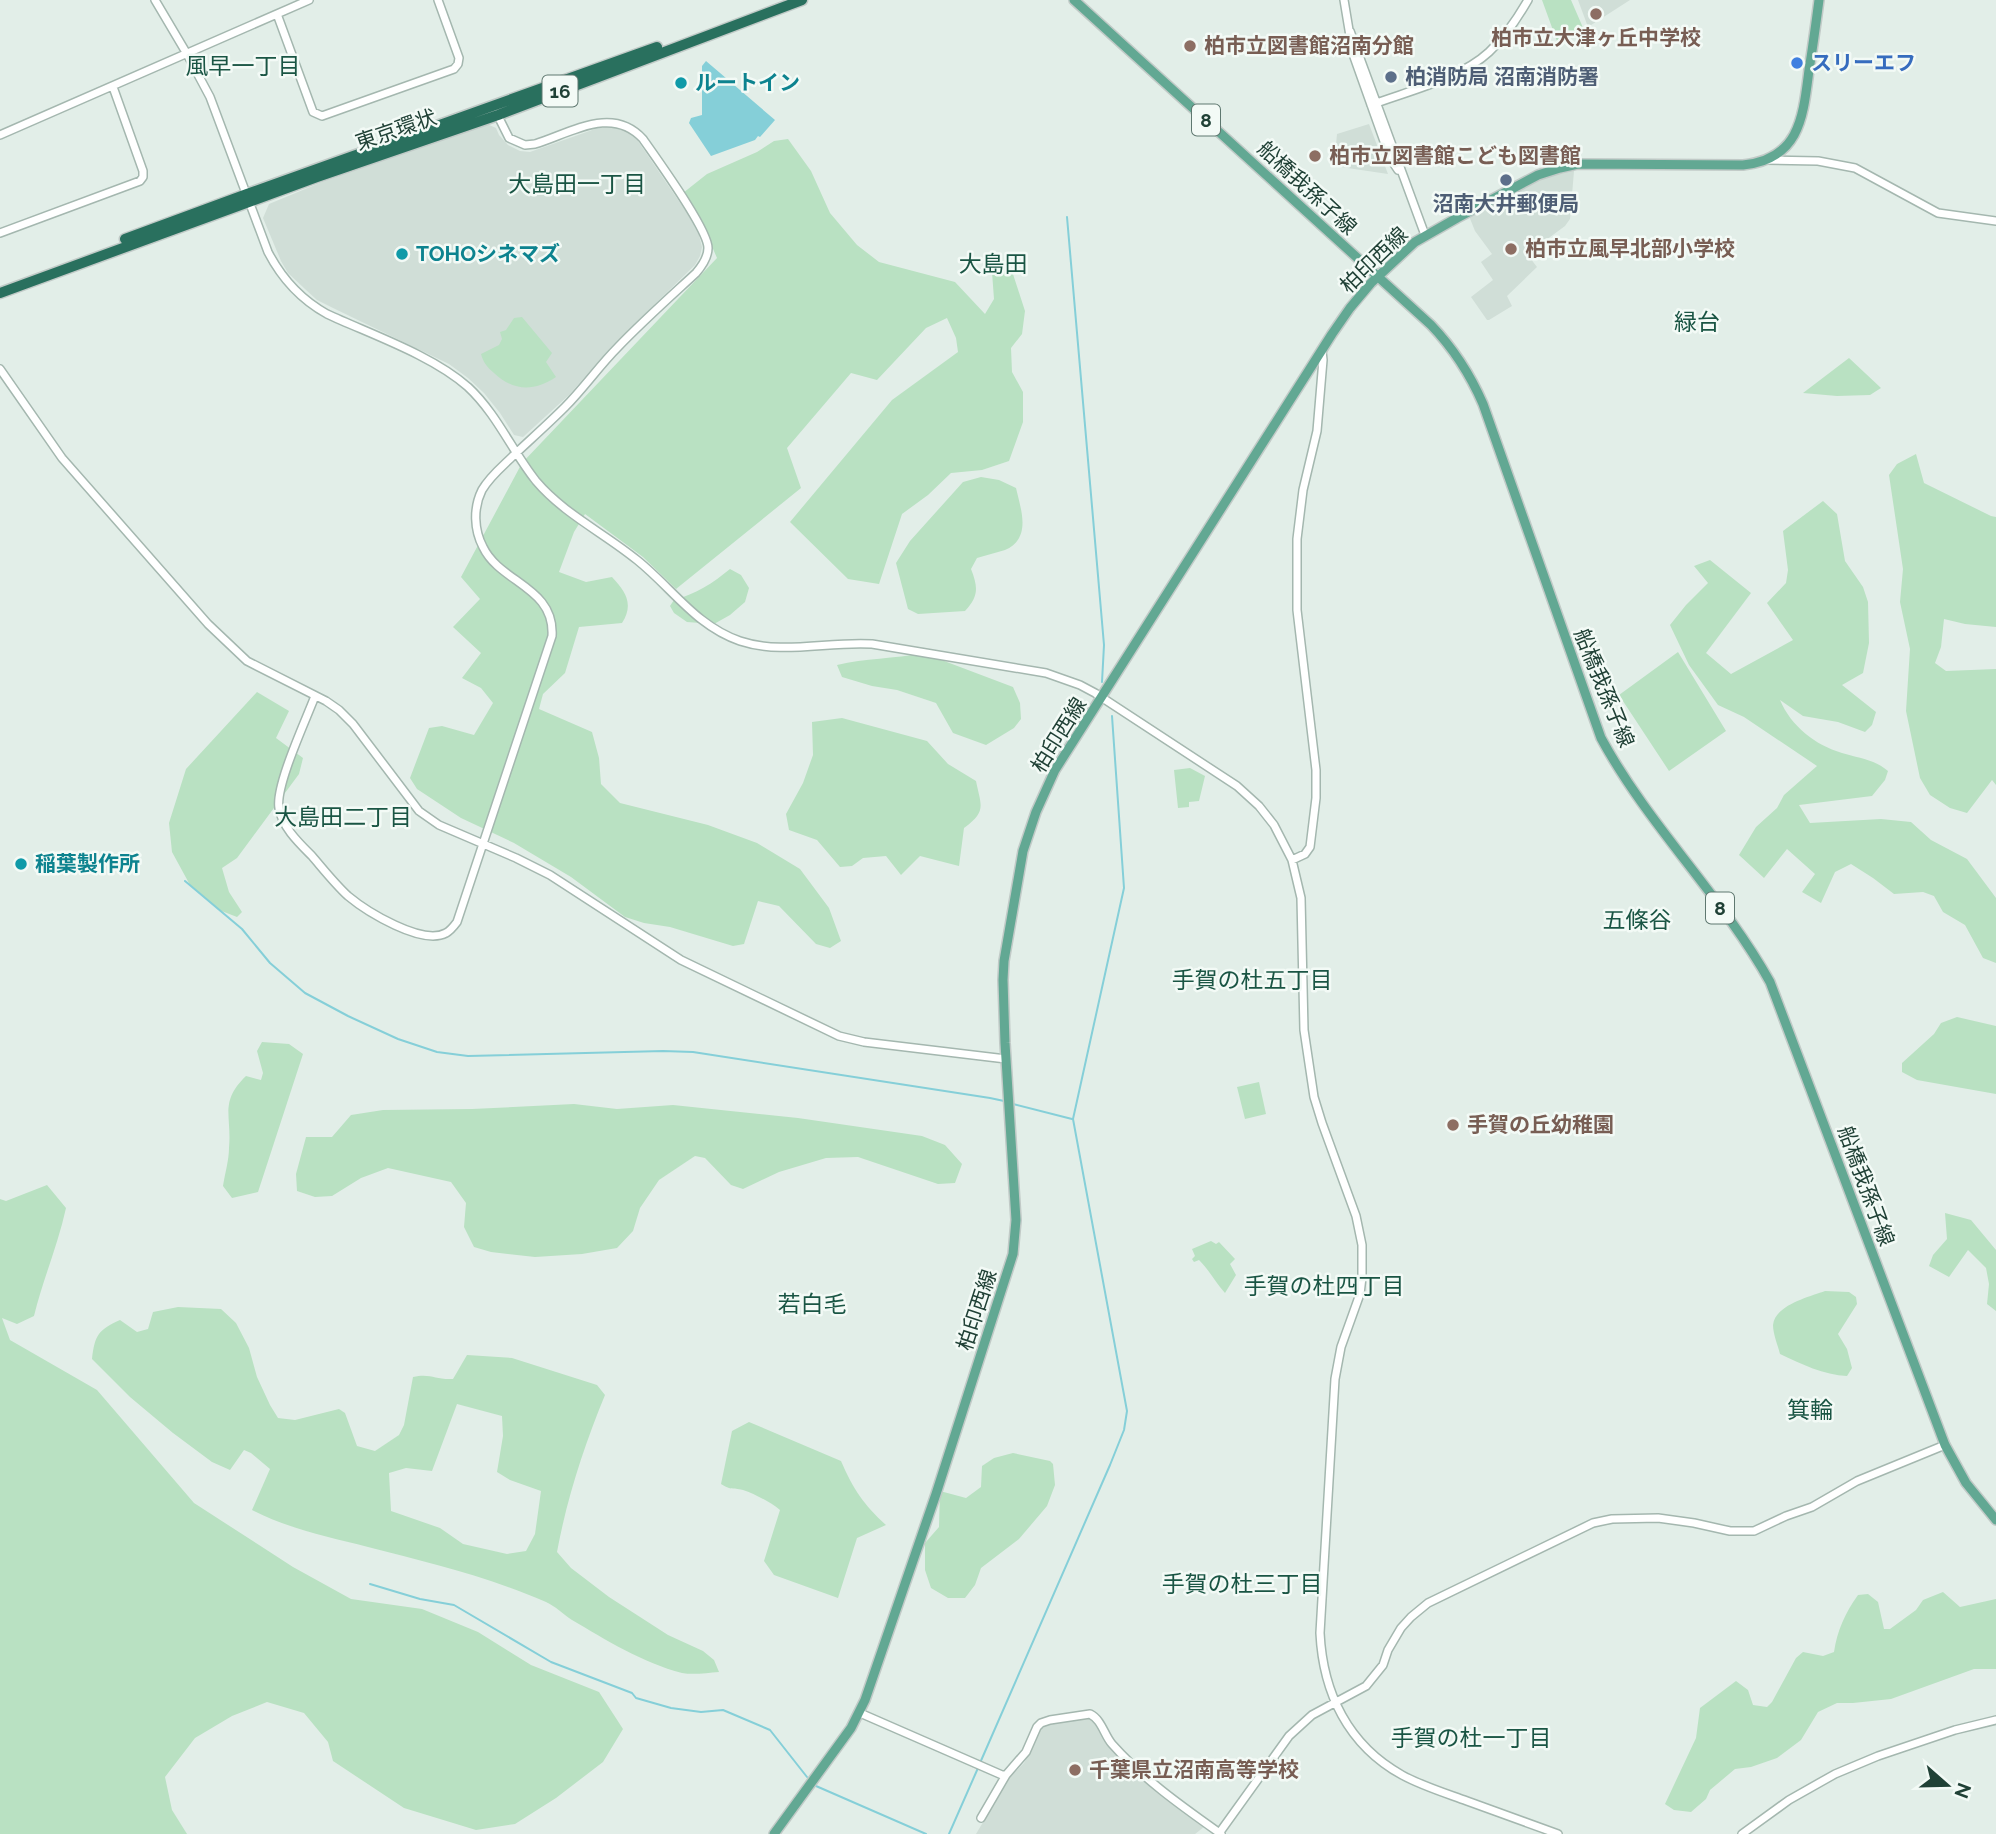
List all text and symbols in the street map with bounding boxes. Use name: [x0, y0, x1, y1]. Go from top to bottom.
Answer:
marker: 柏市立大津ヶ丘中学校: [1588, 6, 1604, 22]
place label: 柏市立大津ヶ丘中学校: [1491, 25, 1701, 50]
place label: 柏市立図書館沼南分館: [1204, 33, 1414, 58]
marker: 柏市立図書館沼南分館: [1182, 38, 1198, 54]
place label: スリーエフ: [1811, 50, 1916, 75]
district label: 風早一丁目: [186, 52, 301, 79]
marker: スリーエフ: [1789, 55, 1805, 71]
place label: 柏消防局 沼南消防署: [1405, 64, 1599, 89]
marker: 柏消防局 沼南消防署: [1383, 69, 1399, 85]
place label: ルートイン: [695, 70, 800, 95]
marker: ルートイン: [673, 75, 689, 91]
road number: 16: [542, 76, 578, 106]
street label: 東京環状: [352, 104, 440, 155]
road number: 8: [1192, 104, 1220, 136]
street label: 船橋我孫子線: [1253, 136, 1362, 240]
place label: 柏市立図書館こども図書館: [1329, 143, 1581, 168]
marker: 柏市立図書館こども図書館: [1307, 148, 1323, 164]
district label: 大島田一丁目: [508, 170, 646, 197]
marker: 沼南大井郵便局: [1498, 172, 1514, 188]
place label: 沼南大井郵便局: [1433, 191, 1580, 216]
street label: 柏印西線: [1335, 221, 1413, 298]
place label: 柏市立風早北部小学校: [1525, 236, 1735, 261]
place label: TOHOシネマズ: [416, 241, 560, 266]
marker: 柏市立風早北部小学校: [1503, 241, 1519, 257]
marker: TOHOシネマズ: [394, 246, 410, 262]
district label: 大島田: [959, 250, 1028, 277]
district label: 緑台: [1674, 308, 1720, 335]
street label: 船橋我孫子線: [1569, 625, 1640, 751]
street label: 柏印西線: [1026, 692, 1091, 777]
district label: 大島田二丁目: [274, 803, 412, 830]
place label: 稲葉製作所: [35, 851, 140, 876]
marker: 稲葉製作所: [13, 856, 29, 872]
road number: 8: [1706, 893, 1734, 924]
district label: 五條谷: [1603, 906, 1672, 933]
district label: 手賀の杜五丁目: [1172, 966, 1333, 993]
place label: 手賀の丘幼稚園: [1467, 1112, 1614, 1137]
marker: 手賀の丘幼稚園: [1445, 1117, 1461, 1133]
street label: 船橋我孫子線: [1833, 1122, 1900, 1249]
street label: 柏印西線: [952, 1266, 1001, 1354]
district label: 手賀の杜四丁目: [1244, 1272, 1405, 1299]
district label: 若白毛: [778, 1290, 847, 1317]
district label: 箕輪: [1787, 1396, 1833, 1423]
district label: 手賀の杜三丁目: [1162, 1570, 1323, 1597]
district label: 手賀の杜一丁目: [1391, 1724, 1552, 1751]
north arrow: [1912, 1750, 1982, 1820]
place label: 千葉県立沼南高等学校: [1089, 1757, 1299, 1782]
marker: 千葉県立沼南高等学校: [1067, 1762, 1083, 1778]
text: N: [1950, 1780, 1976, 1801]

